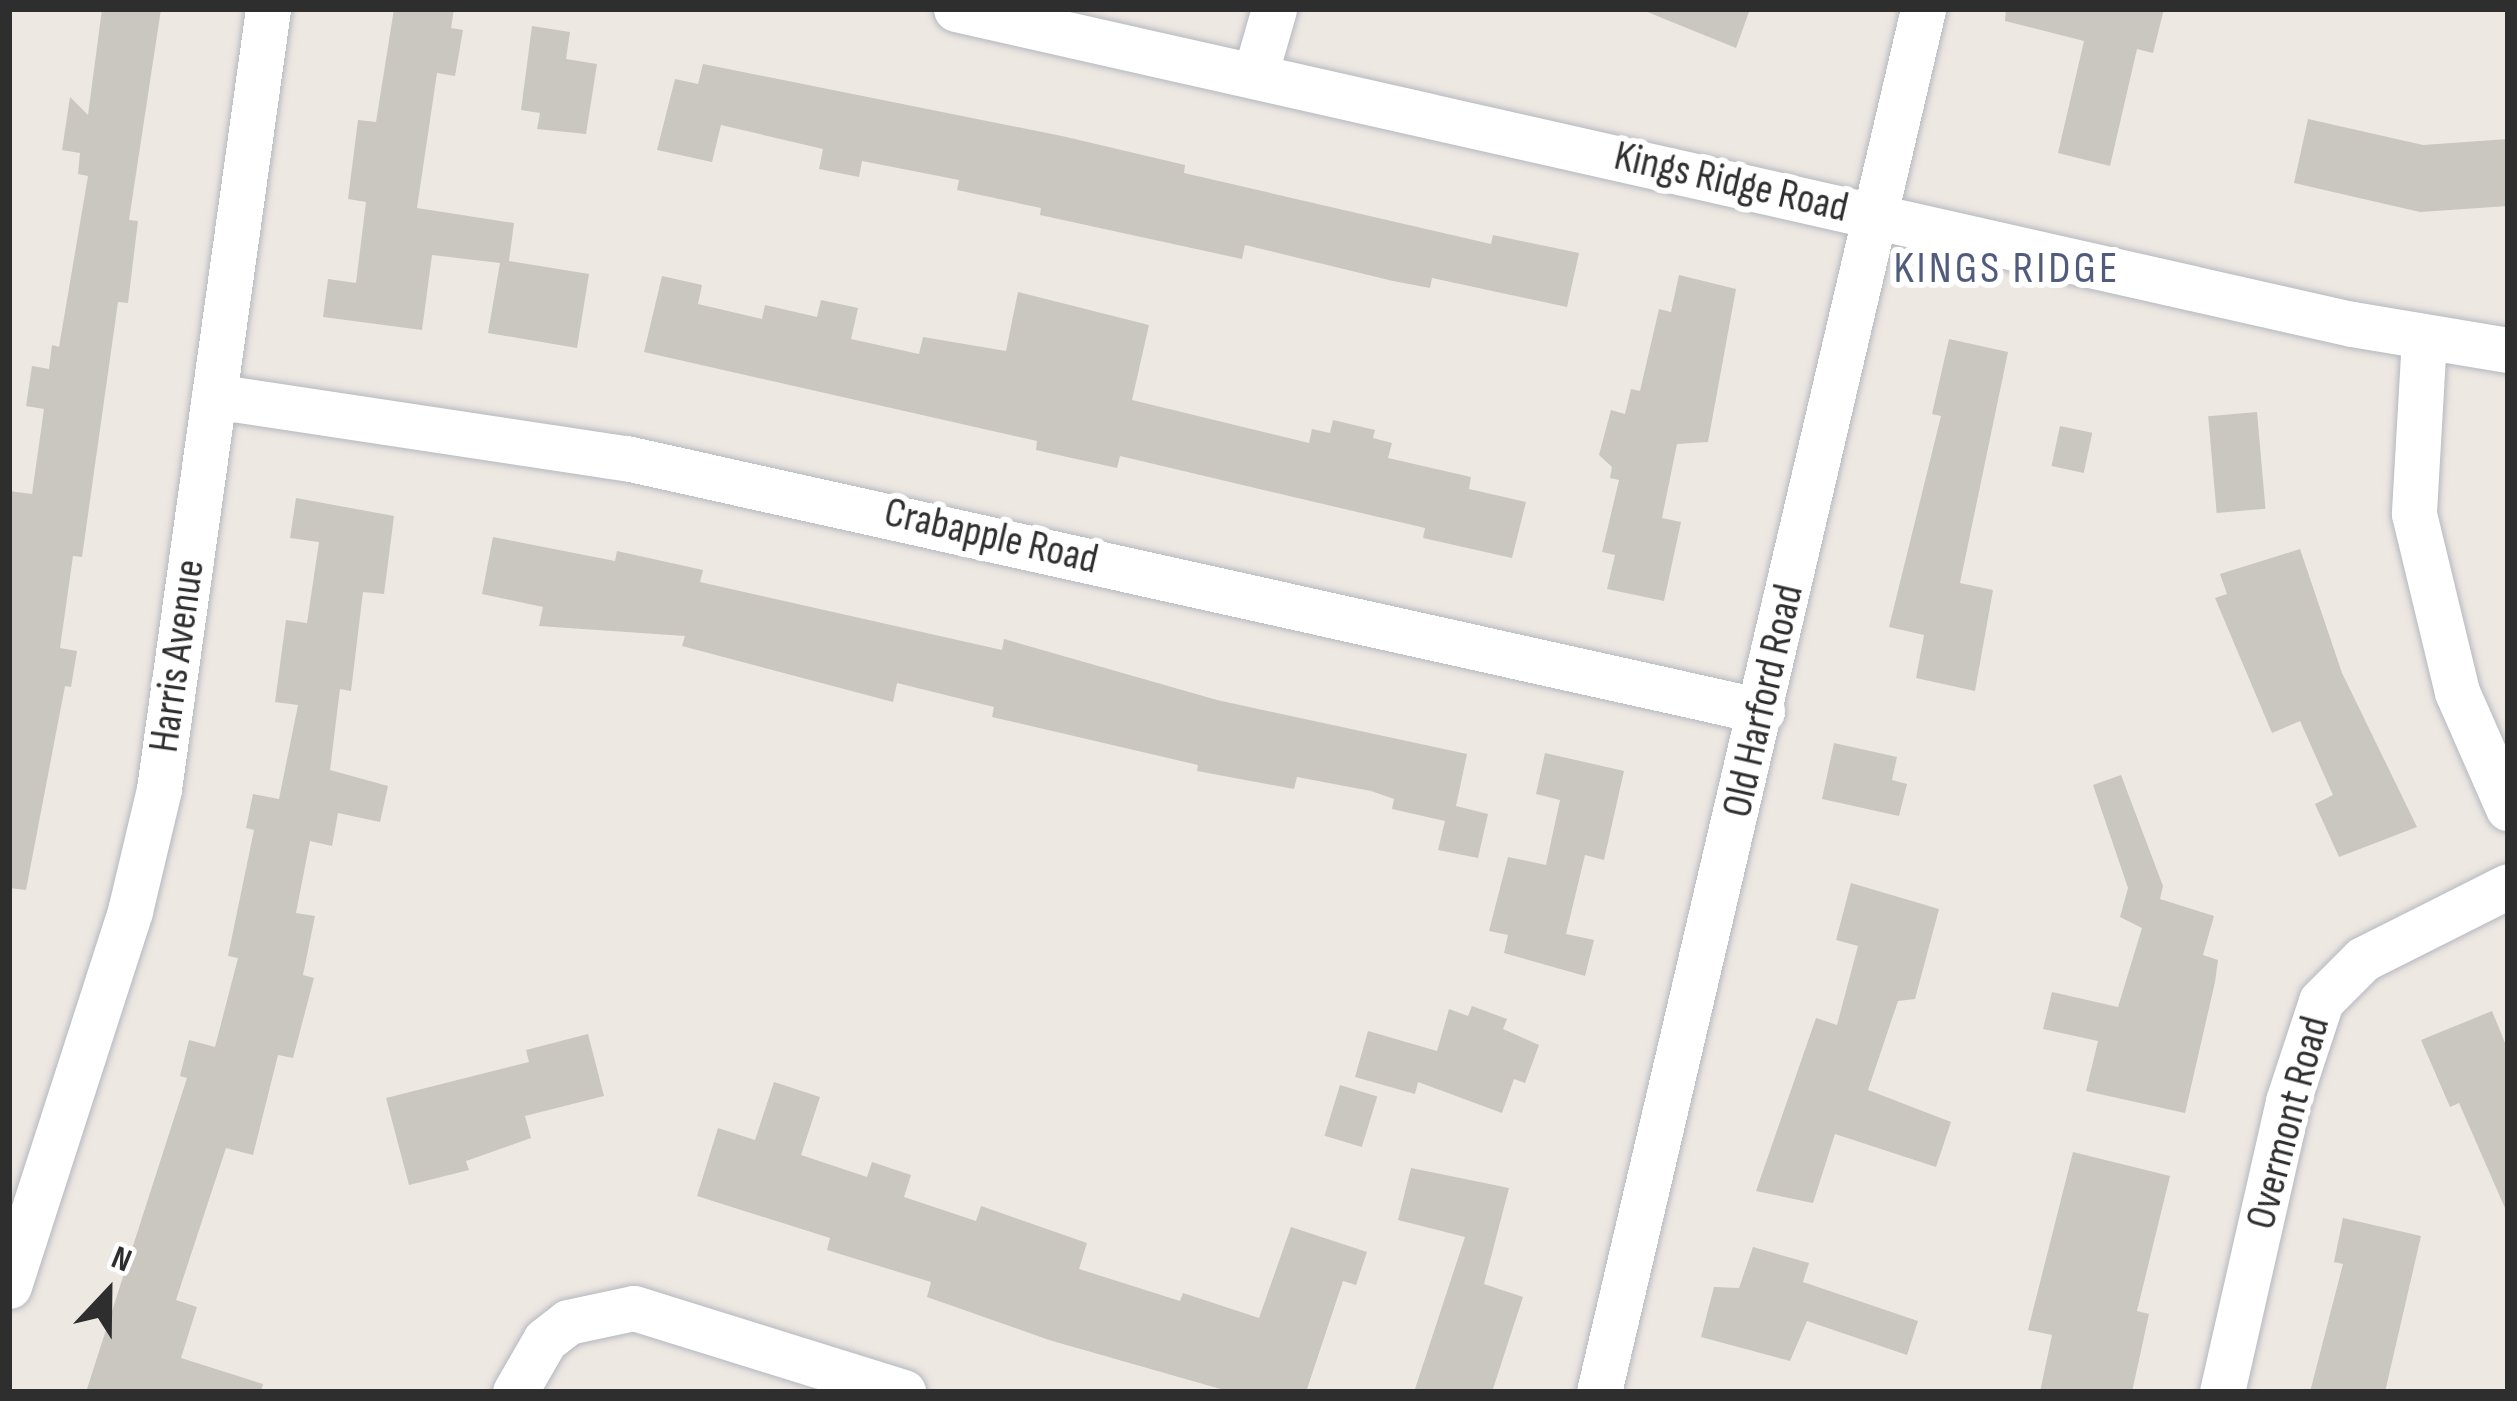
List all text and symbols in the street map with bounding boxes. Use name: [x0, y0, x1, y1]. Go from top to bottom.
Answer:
street label: Kings Ridge Road: [1609, 132, 1853, 234]
district label: KINGS RIDGE: [1893, 242, 2121, 296]
street label: Crabapple Road: [879, 488, 1103, 586]
street label: Harris Avenue: [140, 557, 216, 755]
street label: Old Harford Road: [1713, 580, 1815, 822]
street label: Overmont Road: [2236, 1011, 2342, 1235]
north arrow: [48, 1233, 168, 1353]
text: N: [106, 1238, 137, 1281]

